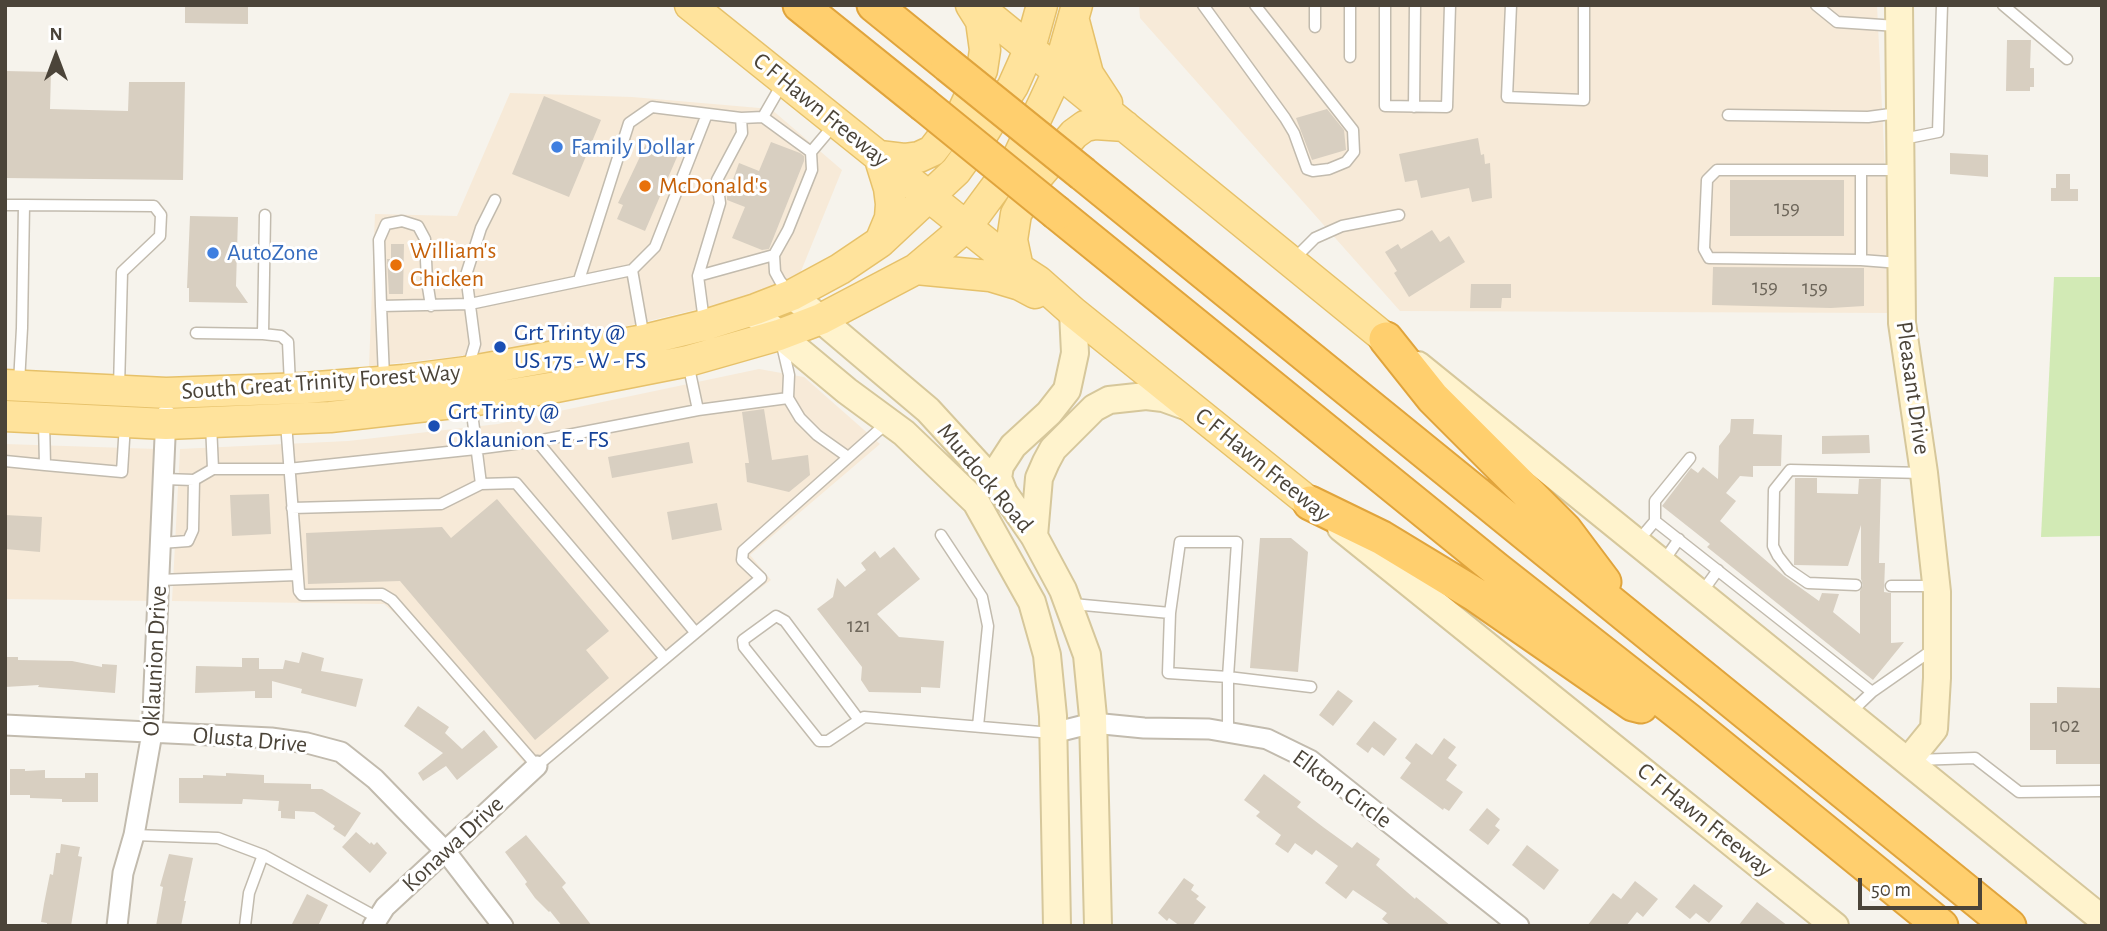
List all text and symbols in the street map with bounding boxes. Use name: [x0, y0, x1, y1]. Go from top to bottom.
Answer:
north arrow: [21, 21, 91, 91]
text: N: [49, 25, 63, 44]
street label: C F Hawn Freeway: [747, 46, 895, 174]
place label: Family Dollar: [571, 133, 694, 161]
marker: Family Dollar: [549, 139, 565, 155]
place label: McDonald's: [659, 172, 768, 200]
marker: McDonald's: [637, 178, 653, 194]
house number: 159: [1774, 195, 1800, 221]
place label: William's Chicken: [410, 237, 496, 293]
place label: AutoZone: [227, 239, 318, 267]
marker: AutoZone: [205, 245, 221, 261]
marker: William's Chicken: [388, 257, 404, 273]
house number: 159: [1752, 274, 1778, 300]
house number: 159: [1802, 275, 1828, 301]
place label: Grt Trinty @ US 175 - W - FS: [514, 319, 646, 375]
street label: Pleasant Drive: [1889, 320, 1937, 456]
marker: Grt Trinty @ US 175 - W - FS: [492, 339, 508, 355]
street label: South Great Trinity Forest Way: [180, 358, 462, 406]
place label: Grt Trinty @ Oklaunion - E - FS: [448, 398, 609, 454]
street label: C F Hawn Freeway: [1189, 401, 1337, 529]
street label: Murdock Road: [931, 417, 1039, 539]
marker: Grt Trinty @ Oklaunion - E - FS: [426, 418, 442, 434]
street label: Oklaunion Drive: [137, 585, 173, 737]
house number: 121: [847, 613, 871, 639]
house number: 102: [2052, 713, 2080, 739]
street label: Olusta Drive: [192, 721, 308, 759]
street label: Elkton Circle: [1287, 743, 1397, 835]
street label: C F Hawn Freeway: [1631, 756, 1779, 884]
street label: Konawa Drive: [396, 790, 510, 898]
scale bar: [1862, 864, 1986, 908]
text: 50 m: [1871, 879, 1911, 900]

